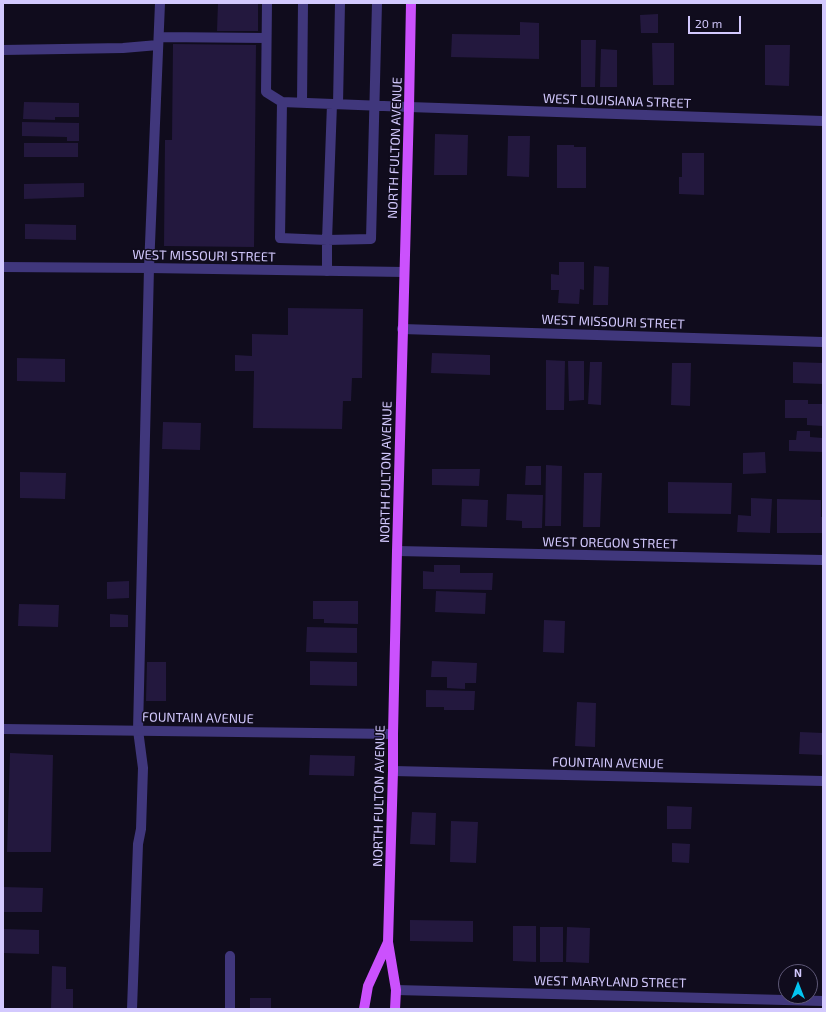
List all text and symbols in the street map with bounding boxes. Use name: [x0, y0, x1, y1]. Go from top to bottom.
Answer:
scale bar: [690, 8, 743, 34]
text: 20 m: [695, 16, 722, 30]
street label: NORTH FULTON AVENUE: [385, 77, 405, 219]
street label: WEST LOUISIANA STREET: [543, 91, 691, 111]
street label: WEST MISSOURI STREET: [132, 247, 276, 265]
street label: WEST MISSOURI STREET: [541, 312, 685, 332]
street label: NORTH FULTON AVENUE: [377, 401, 395, 543]
street label: WEST OREGON STREET: [542, 534, 678, 552]
street label: FOUNTAIN AVENUE: [142, 709, 254, 727]
street label: NORTH FULTON AVENUE: [370, 725, 388, 867]
street label: FOUNTAIN AVENUE: [552, 754, 664, 772]
north arrow: [778, 964, 818, 1004]
text: N: [794, 966, 802, 979]
street label: WEST MARYLAND STREET: [534, 973, 686, 991]

